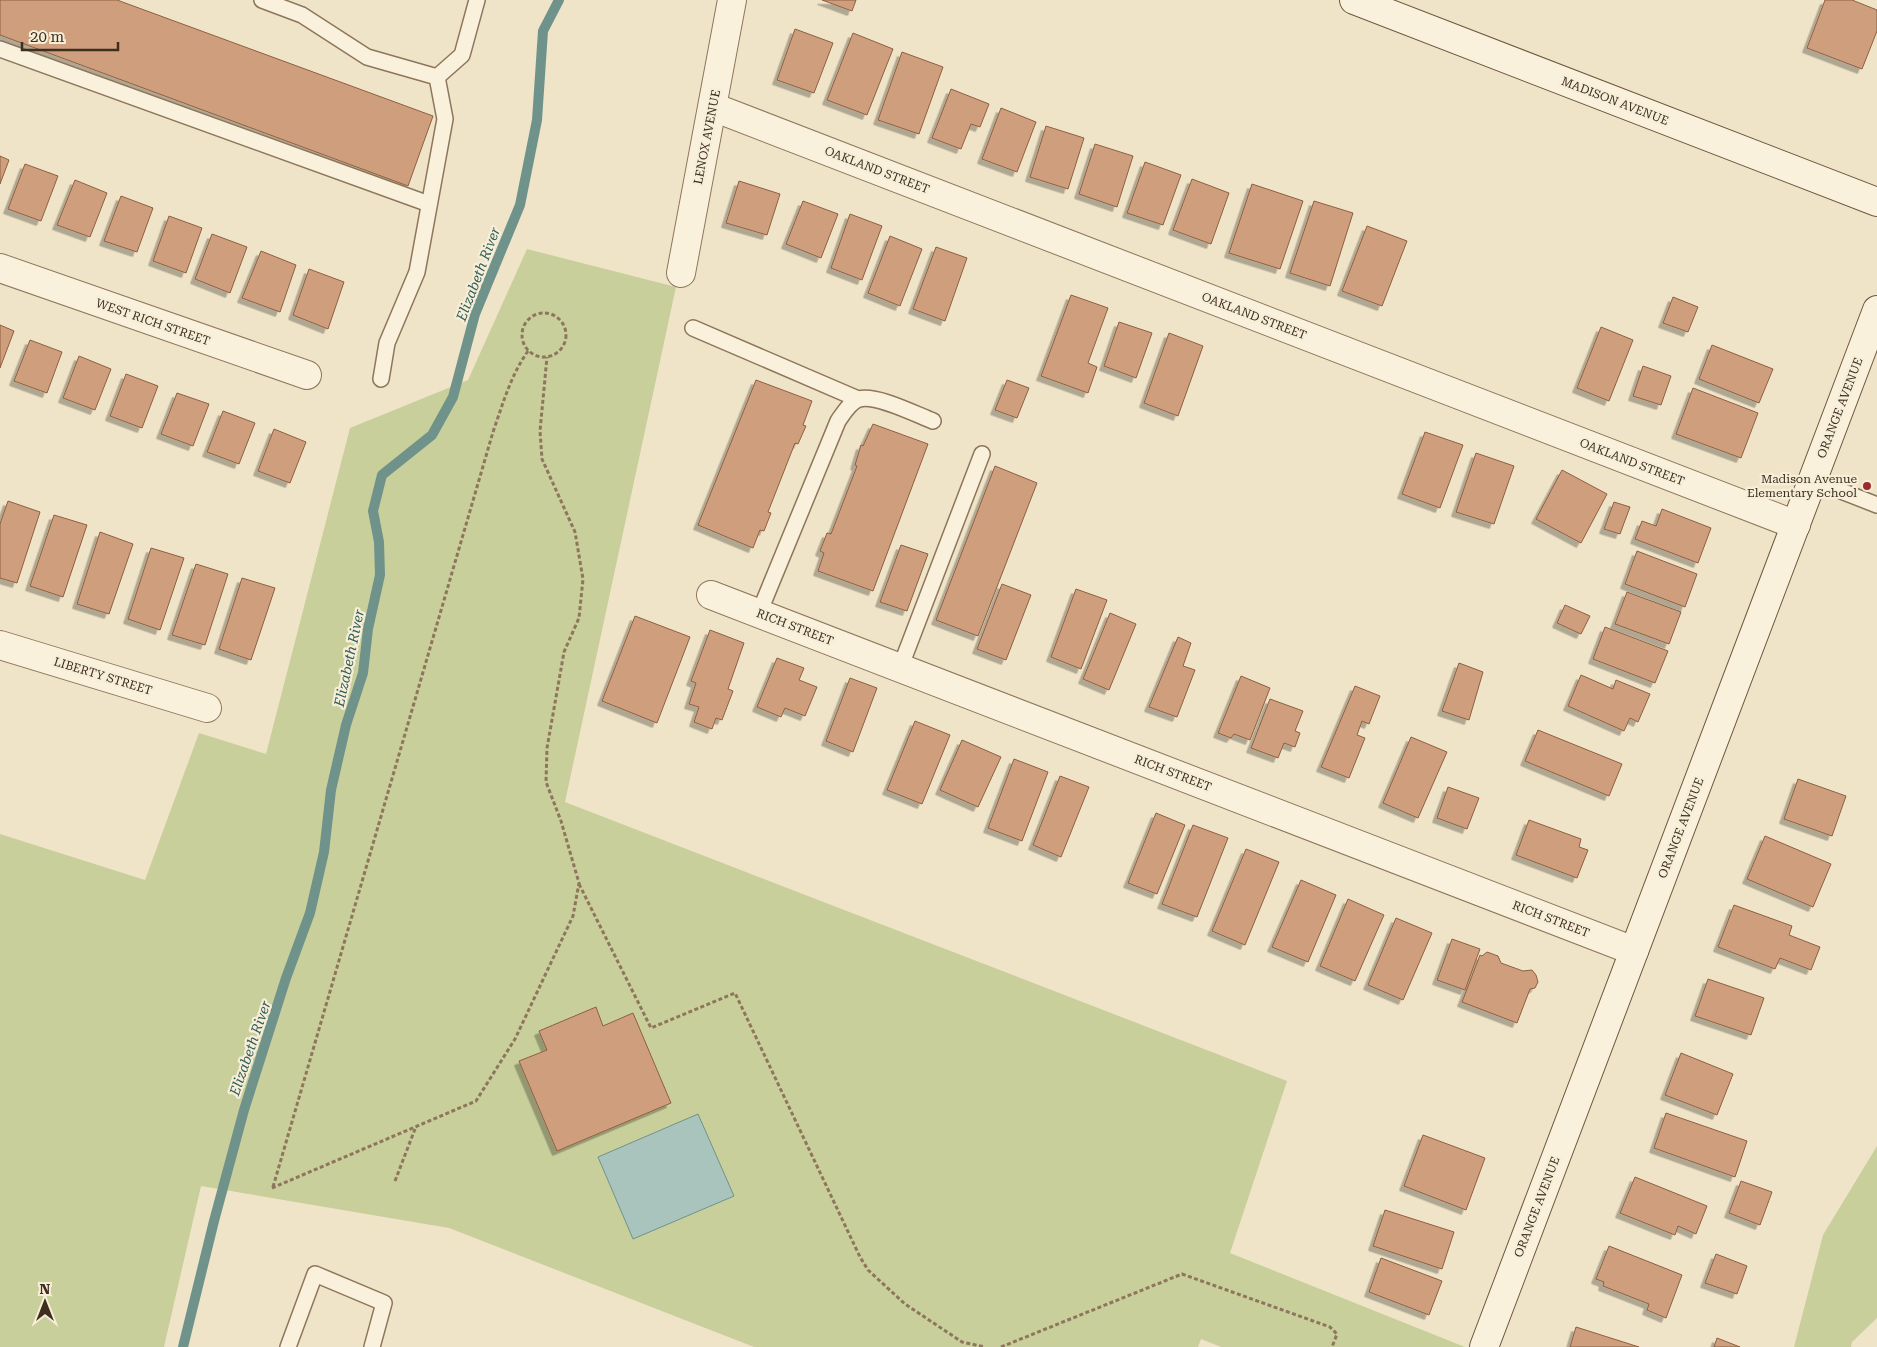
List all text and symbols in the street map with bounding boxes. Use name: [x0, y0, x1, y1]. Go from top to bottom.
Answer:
scale bar: [22, 20, 119, 52]
text: 20 m: [30, 28, 65, 46]
street label: MADISON AVENUE: [1559, 74, 1671, 128]
street label: LENOX AVENUE: [691, 88, 723, 186]
street label: OAKLAND STREET: [823, 144, 931, 196]
water label: Elizabeth River: [452, 225, 503, 324]
street label: OAKLAND STREET: [1200, 290, 1308, 342]
street label: WEST RICH STREET: [94, 296, 212, 348]
street label: ORANGE AVENUE: [1814, 356, 1866, 460]
street label: OAKLAND STREET: [1578, 436, 1686, 488]
place label: Madison Avenue Elementary School: [1747, 472, 1857, 500]
marker: Madison Avenue Elementary School: [1861, 480, 1873, 492]
street label: RICH STREET: [754, 606, 836, 648]
water label: Elizabeth River: [331, 608, 367, 709]
street label: LIBERTY STREET: [52, 654, 154, 698]
street label: RICH STREET: [1132, 752, 1214, 794]
street label: ORANGE AVENUE: [1655, 776, 1707, 880]
street label: RICH STREET: [1510, 898, 1592, 940]
water label: Elizabeth River: [226, 998, 274, 1098]
street label: ORANGE AVENUE: [1511, 1155, 1563, 1259]
north arrow: [20, 1277, 70, 1327]
text: N: [40, 1281, 51, 1297]

